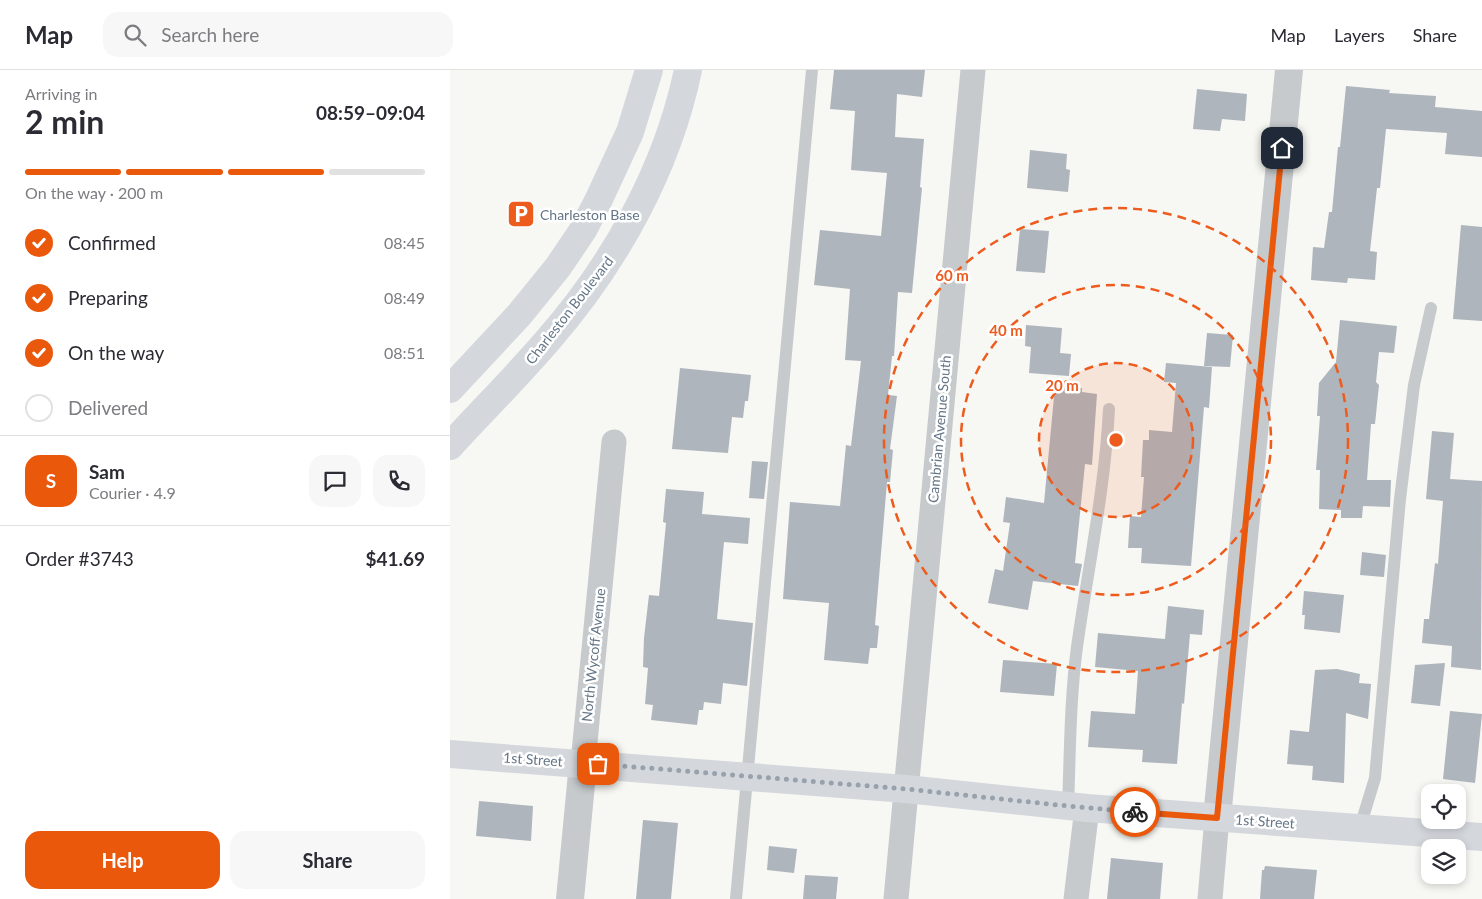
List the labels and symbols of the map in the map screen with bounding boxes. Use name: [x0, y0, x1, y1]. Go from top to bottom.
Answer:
pin: [1261, 127, 1303, 169]
parking icon: Charleston Base: [506, 199, 536, 229]
place label: Charleston Base: [540, 206, 640, 223]
street label: Charleston Boulevard: [522, 253, 616, 367]
text: 60 m: [935, 266, 969, 284]
text: 40 m: [989, 321, 1023, 339]
street label: Cambrian Avenue South: [924, 355, 954, 503]
text: 20 m: [1045, 376, 1079, 394]
centre of rings: [1107, 431, 1125, 449]
street label: North Wycoff Avenue: [578, 588, 608, 722]
pin: [577, 743, 619, 785]
street label: 1st Street: [503, 748, 563, 770]
courier: [1110, 787, 1160, 837]
street label: 1st Street: [1235, 810, 1295, 832]

